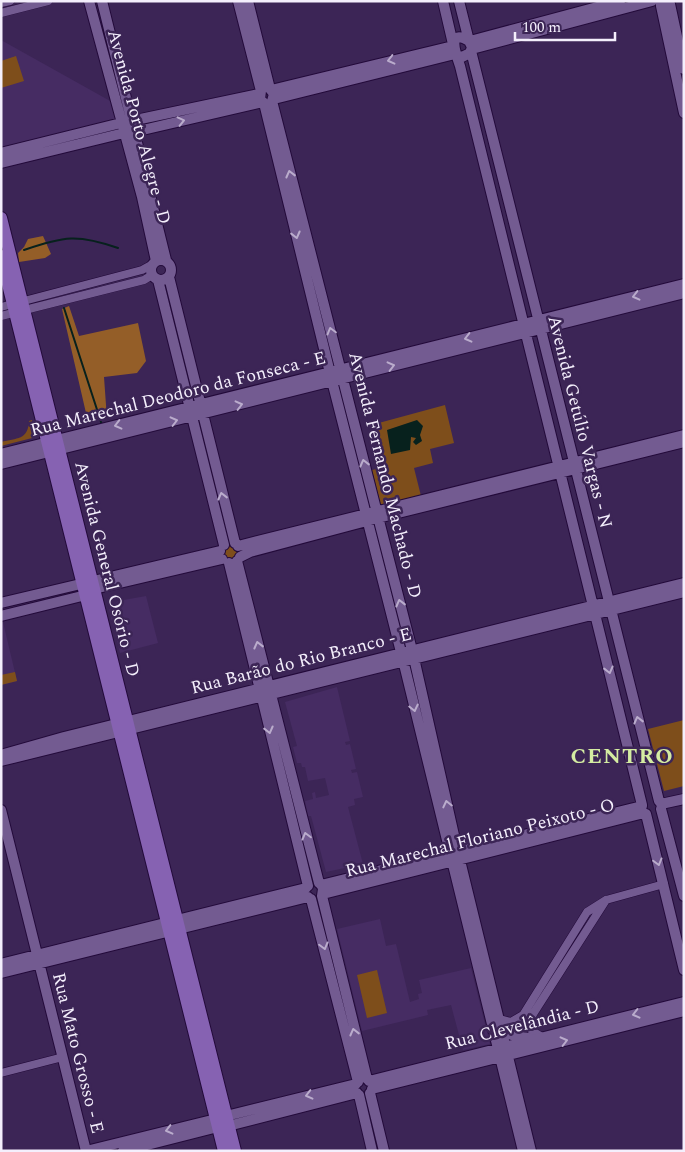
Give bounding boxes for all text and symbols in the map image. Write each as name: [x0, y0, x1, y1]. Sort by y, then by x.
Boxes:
scale bar: [515, 10, 615, 42]
text: 100 m: [522, 16, 561, 39]
street label: Avenida Porto Alegre - D: [100, 27, 178, 227]
one-way arrow: [388, 55, 396, 65]
one-way arrow: [177, 116, 186, 127]
one-way arrow: [286, 170, 296, 178]
one-way arrow: [290, 231, 301, 240]
one-way arrow: [632, 290, 641, 301]
street label: Avenida Getúlio Vargas - N: [540, 313, 620, 531]
one-way arrow: [327, 327, 337, 336]
one-way arrow: [463, 332, 472, 343]
street label: Rua Marechal Deodoro da Fonseca - E: [27, 344, 329, 444]
street label: Avenida Fernando Machado - D: [341, 349, 429, 601]
one-way arrow: [387, 361, 396, 372]
one-way arrow: [234, 400, 243, 411]
one-way arrow: [170, 416, 179, 427]
one-way arrow: [113, 419, 122, 430]
street label: Avenida General Osório - D: [67, 458, 147, 680]
one-way arrow: [359, 458, 370, 467]
one-way arrow: [218, 492, 228, 501]
one-way arrow: [395, 598, 406, 607]
street label: Rua Barão do Rio Branco - E: [188, 620, 414, 702]
one-way arrow: [253, 640, 264, 649]
one-way arrow: [603, 665, 614, 674]
one-way arrow: [408, 703, 419, 712]
one-way arrow: [633, 716, 644, 725]
one-way arrow: [263, 725, 274, 734]
district label: CENTRO: [570, 740, 674, 773]
street label: Rua Marechal Floriano Peixoto - O: [342, 791, 618, 885]
one-way arrow: [442, 799, 453, 808]
one-way arrow: [302, 833, 312, 841]
one-way arrow: [652, 857, 662, 865]
one-way arrow: [318, 941, 328, 950]
street label: Rua Mato Grosso - E: [45, 970, 111, 1136]
street label: Rua Clevelândia - D: [442, 993, 602, 1057]
one-way arrow: [632, 1008, 641, 1019]
one-way arrow: [349, 1028, 360, 1037]
one-way arrow: [559, 1037, 567, 1047]
one-way arrow: [304, 1089, 313, 1100]
one-way arrow: [164, 1124, 173, 1135]

